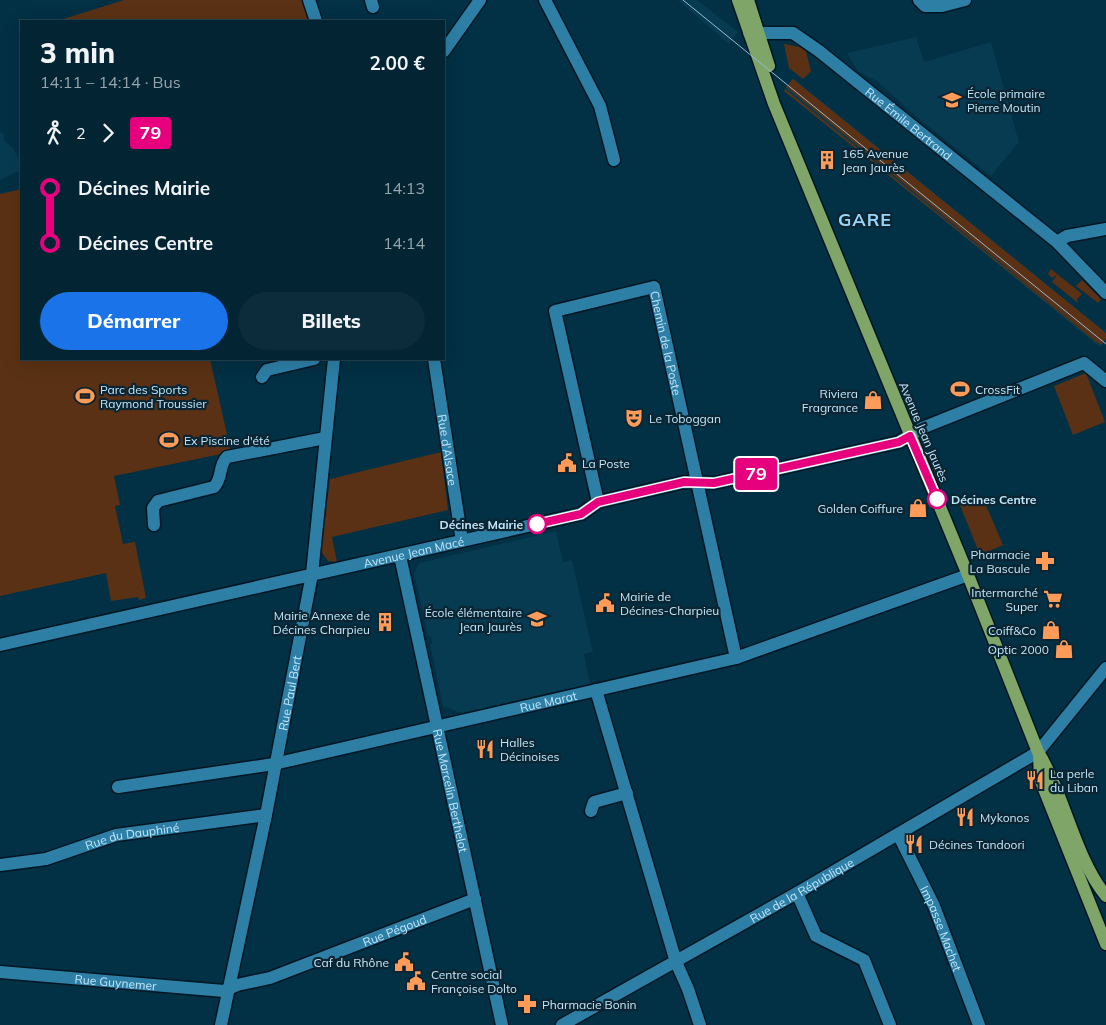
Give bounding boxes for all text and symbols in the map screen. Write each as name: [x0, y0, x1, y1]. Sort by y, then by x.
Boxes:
text: 3 min: [40, 35, 115, 70]
text: 2.00 €: [369, 51, 425, 75]
text: 14:11 – 14:14 · Bus: [40, 72, 181, 92]
street label: Rue Émile Bertrand: [862, 84, 956, 163]
place label: École primaire Pierre Moutin: [967, 86, 1045, 115]
school or university icon: École primaire Pierre Moutin: [941, 89, 963, 111]
icon: walk: [40, 119, 68, 147]
icon: forward: [94, 119, 122, 147]
text: 79: [140, 121, 161, 144]
text: 2: [76, 123, 86, 143]
place label: 165 Avenue Jean Jaurès: [842, 146, 909, 175]
building icon: 165 Avenue Jean Jaurès: [816, 149, 838, 171]
text: Décines Mairie: [78, 176, 210, 200]
text: 14:13: [383, 178, 425, 198]
district label: GARE: [838, 208, 892, 231]
text: Décines Centre: [78, 231, 213, 255]
text: 14:14: [383, 233, 425, 253]
street label: Chemin de la Poste: [648, 289, 685, 397]
button: Démarrer: [40, 292, 228, 350]
button: Billets: [238, 292, 425, 350]
sports icon: CrossFit: [949, 378, 971, 400]
street label: Avenue Jean Jaurès: [896, 380, 952, 484]
place label: Parc des Sports Raymond Troussier: [100, 382, 207, 411]
place label: CrossFit: [975, 382, 1020, 397]
sports icon: Parc des Sports Raymond Troussier: [74, 385, 96, 407]
place label: Riviera Fragrance: [802, 386, 858, 415]
shop icon: Riviera Fragrance: [862, 389, 884, 411]
theatre icon: Le Toboggan: [623, 407, 645, 429]
place label: Le Toboggan: [649, 411, 721, 426]
street label: Rue d'Alsace: [435, 413, 461, 487]
sports icon: Ex Piscine d'été: [158, 429, 180, 451]
place label: Ex Piscine d'été: [184, 433, 270, 448]
public building icon: La Poste: [556, 452, 578, 474]
place label: La Poste: [582, 456, 630, 471]
line badge: 79: [734, 458, 778, 490]
text: 79: [745, 462, 767, 485]
marker: Décines Centre: [927, 489, 947, 509]
place label: Décines Centre: [951, 492, 1037, 507]
shop icon: Golden Coiffure: [907, 497, 929, 519]
place label: Golden Coiffure: [817, 501, 903, 516]
marker: Décines Mairie: [527, 514, 547, 534]
place label: Décines Mairie: [440, 517, 523, 532]
street label: Avenue Jean Macé: [362, 533, 465, 570]
place label: Pharmacie La Bascule: [970, 547, 1030, 576]
pharmacy icon: Pharmacie La Bascule: [1034, 550, 1056, 572]
place label: Intermarché Super: [971, 585, 1039, 614]
supermarket icon: Intermarché Super: [1042, 588, 1064, 610]
place label: Mairie de Décines-Charpieu: [620, 589, 719, 618]
public building icon: Mairie de Décines-Charpieu: [594, 592, 616, 614]
place label: École élémentaire Jean Jaurès: [425, 605, 522, 634]
place label: Mairie Annexe de Décines Charpieu: [273, 608, 370, 637]
school or university icon: École élémentaire Jean Jaurès: [526, 608, 548, 630]
building icon: Mairie Annexe de Décines Charpieu: [374, 611, 396, 633]
shop icon: Coiff&Co: [1040, 619, 1062, 641]
place label: Coiff&Co: [988, 623, 1036, 638]
shop icon: Optic 2000: [1053, 638, 1075, 660]
place label: Optic 2000: [988, 642, 1049, 657]
street label: Rue Paul Bert: [275, 654, 304, 732]
street label: Rue Marat: [518, 687, 578, 715]
street label: Rue Marcelin Berthelot: [430, 727, 472, 854]
place label: Halles Décinoises: [500, 735, 560, 764]
restaurant icon: Halles Décinoises: [474, 738, 496, 760]
place label: La perle du Liban: [1050, 766, 1098, 795]
restaurant icon: La perle du Liban: [1024, 769, 1046, 791]
restaurant icon: Mykonos: [954, 806, 976, 828]
place label: Mykonos: [980, 810, 1029, 825]
street label: Rue du Dauphiné: [83, 819, 180, 853]
restaurant icon: Décines Tandoori: [903, 833, 925, 855]
place label: Décines Tandoori: [929, 837, 1025, 852]
street label: Rue de la République: [747, 854, 856, 926]
street label: Impasse Machet: [917, 883, 965, 973]
street label: Rue Pégoud: [360, 911, 428, 949]
public building icon: Caf du Rhône: [393, 951, 415, 973]
place label: Caf du Rhône: [314, 955, 389, 970]
place label: Centre social Françoise Dolto: [431, 967, 517, 996]
public building icon: Centre social Françoise Dolto: [405, 970, 427, 992]
street label: Rue Guynemer: [74, 971, 158, 993]
pharmacy icon: Pharmacie Bonin: [516, 993, 538, 1015]
place label: Pharmacie Bonin: [542, 997, 637, 1012]

